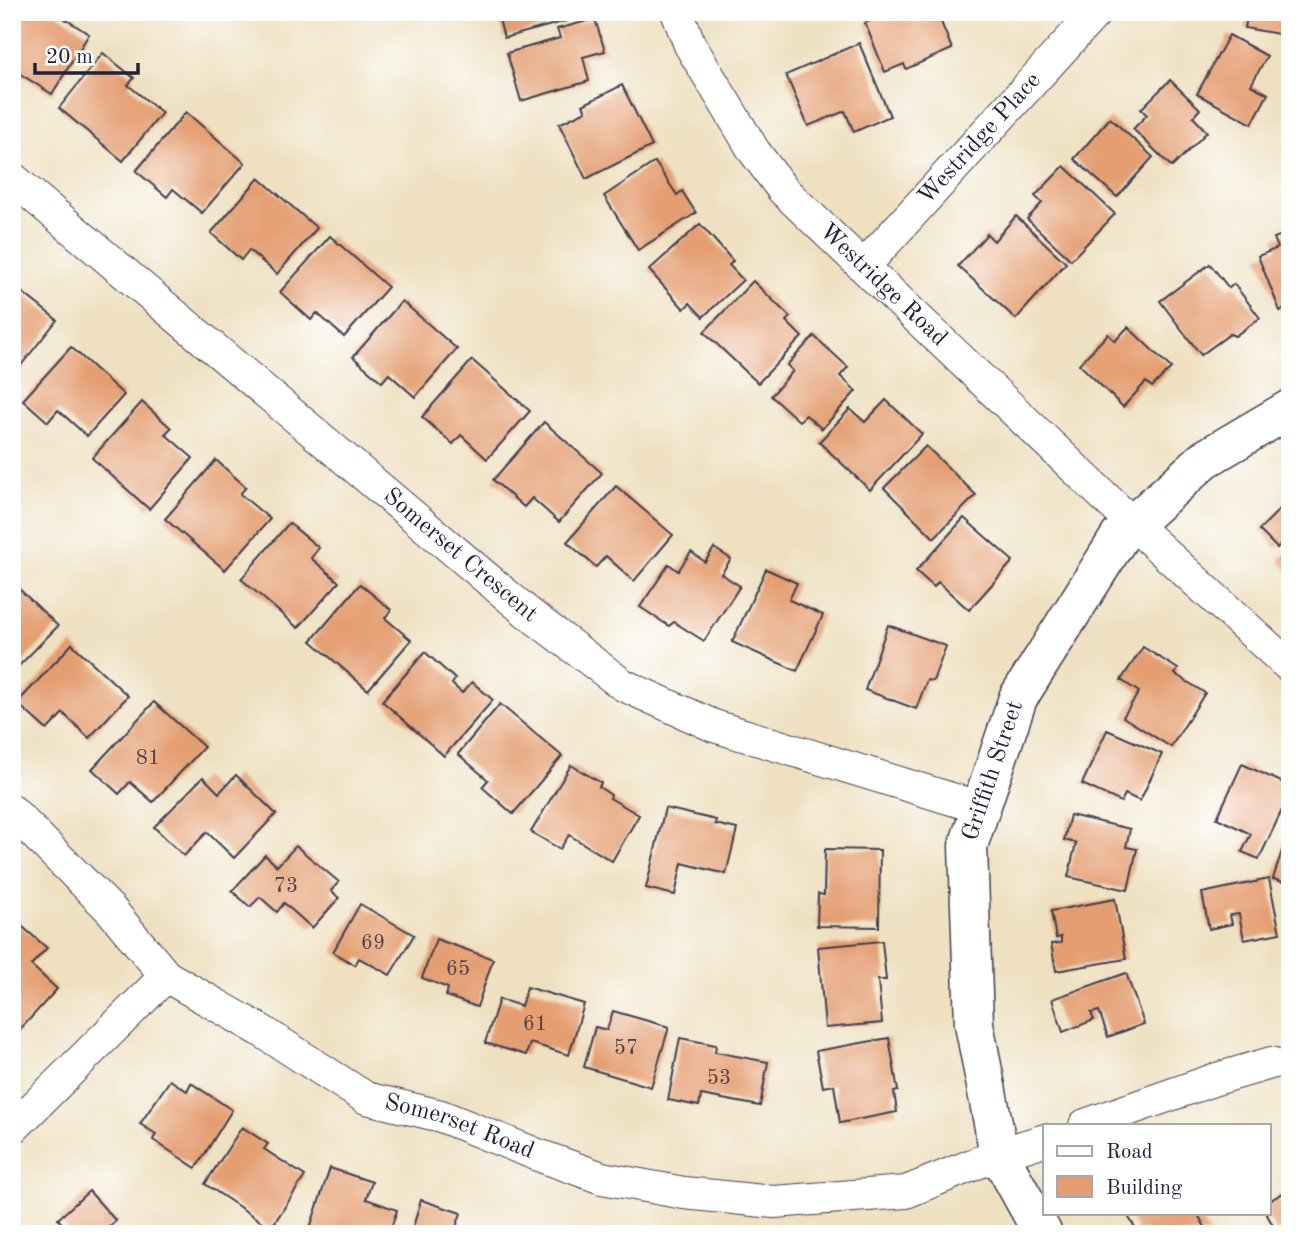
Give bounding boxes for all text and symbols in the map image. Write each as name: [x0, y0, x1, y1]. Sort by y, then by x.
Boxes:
scale bar: [35, 32, 138, 76]
text: 20 m: [46, 47, 93, 68]
street label: Westridge Place: [914, 69, 1046, 209]
street label: Westridge Road: [814, 219, 951, 351]
street label: Somerset Crescent: [378, 484, 542, 627]
street label: Griffith Street: [959, 698, 1028, 844]
house number: 81: [136, 748, 160, 769]
house number: 73: [274, 876, 298, 897]
house number: 69: [361, 933, 385, 954]
house number: 65: [446, 959, 470, 980]
house number: 61: [523, 1014, 547, 1035]
house number: 57: [614, 1038, 638, 1059]
house number: 53: [707, 1068, 731, 1089]
street label: Somerset Road: [382, 1091, 537, 1164]
legend: [1043, 1124, 1270, 1214]
text: Road: [1106, 1142, 1153, 1163]
text: Building: [1106, 1178, 1183, 1199]

